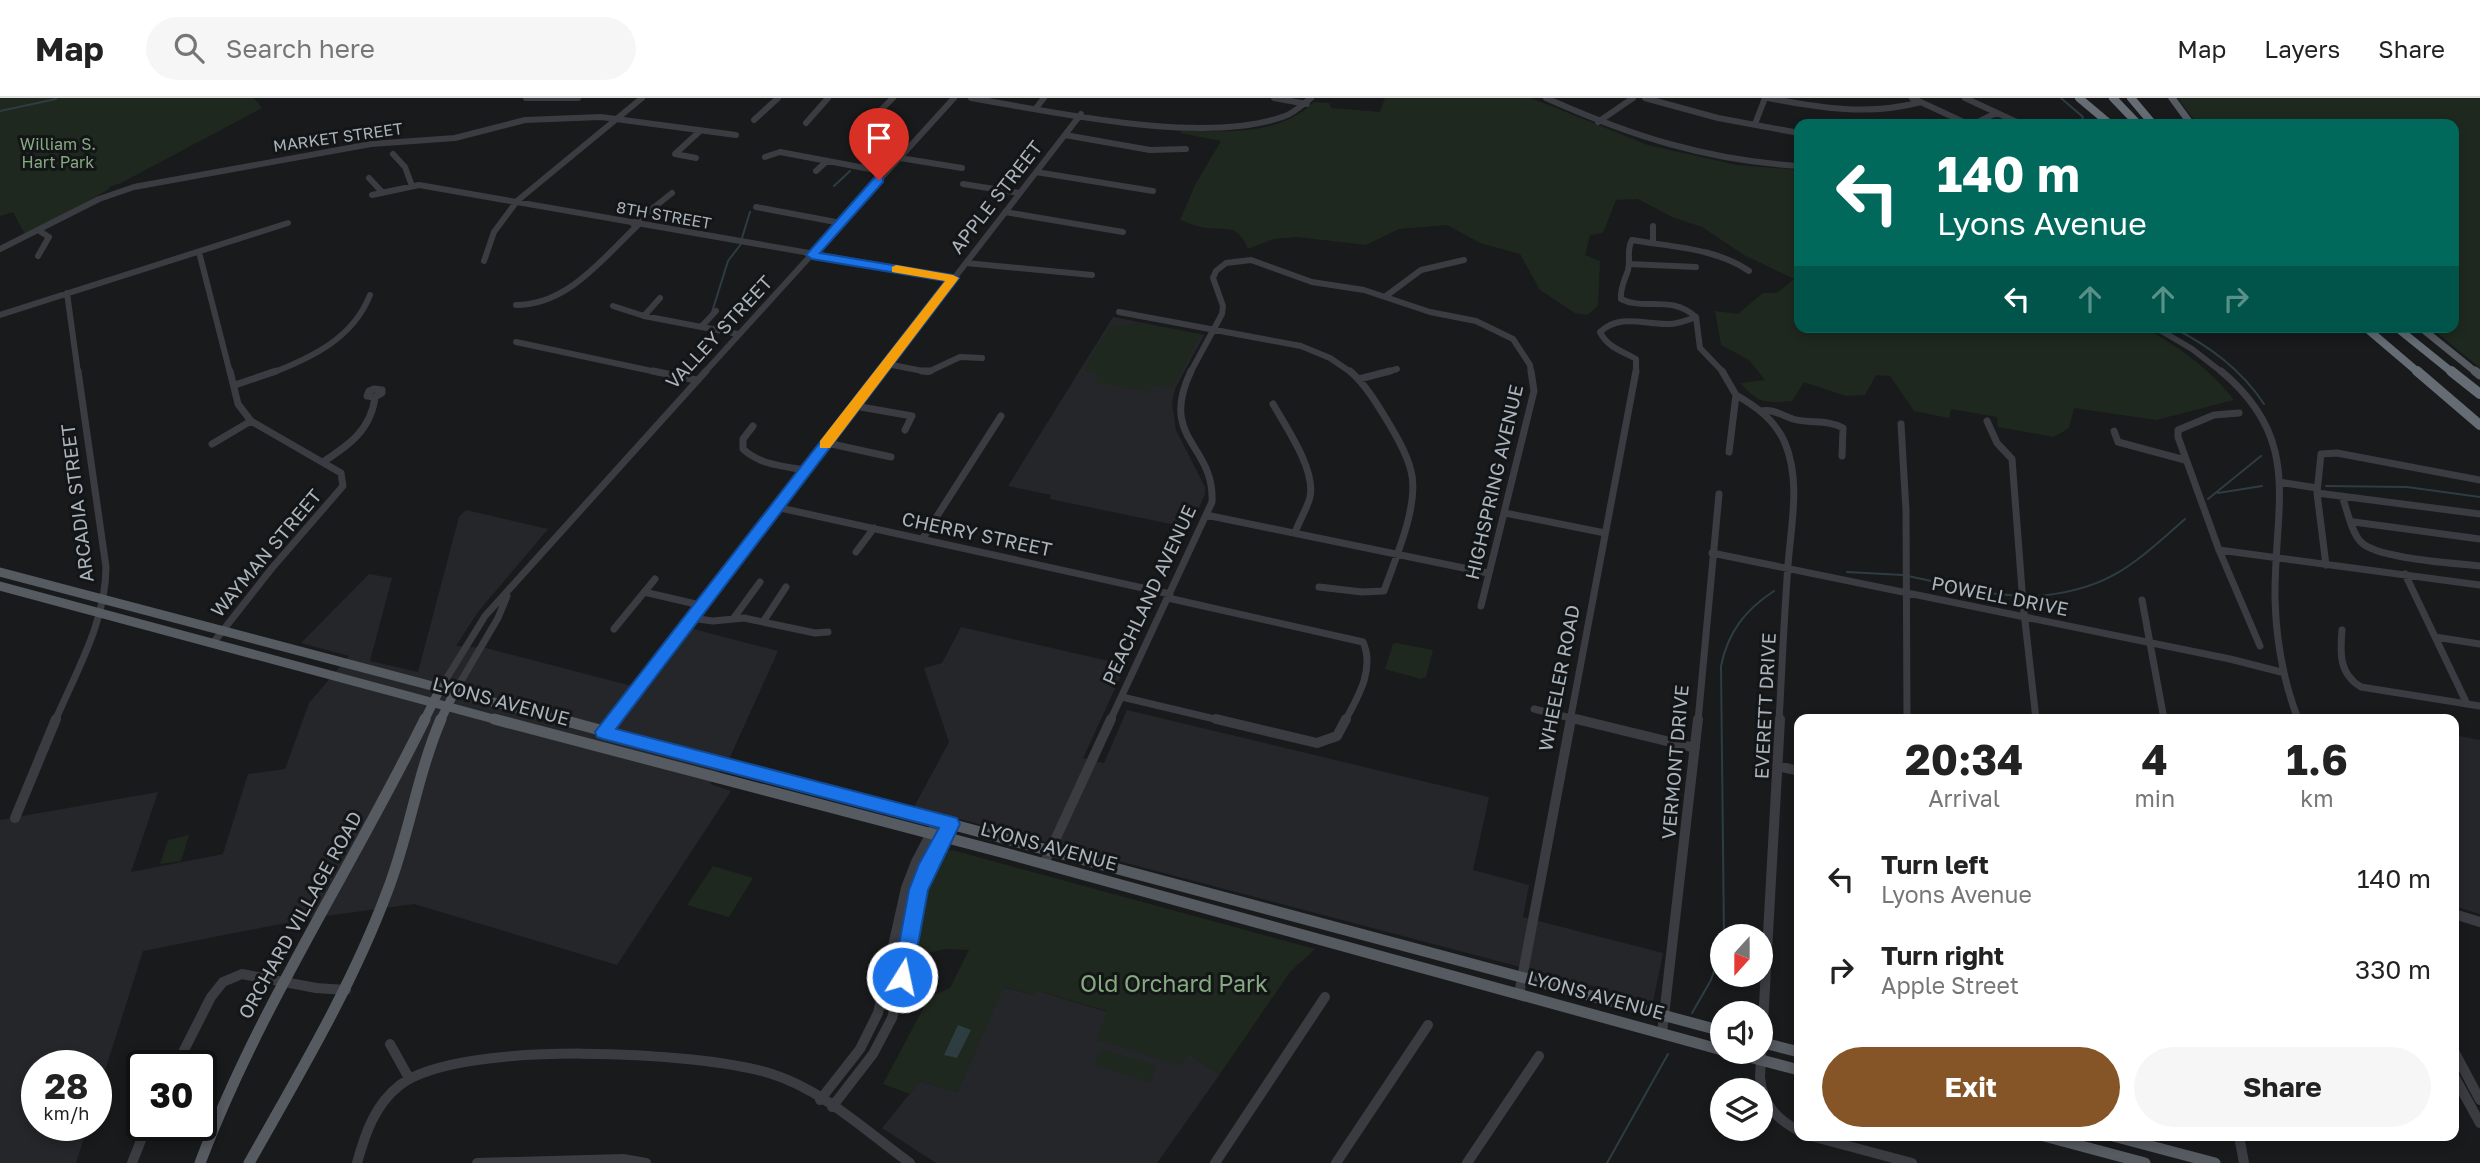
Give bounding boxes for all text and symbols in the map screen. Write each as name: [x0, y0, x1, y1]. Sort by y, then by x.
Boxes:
search box: [146, 17, 636, 80]
text: Map: [35, 29, 104, 68]
icon: search: [170, 29, 208, 67]
text: Search here: [226, 33, 375, 64]
text: Map: [2177, 34, 2226, 63]
text: Layers: [2264, 34, 2340, 63]
text: Share: [2378, 34, 2445, 63]
pin: [849, 108, 909, 180]
street label: MARKET STREET: [272, 118, 404, 156]
icon: arrive: [860, 119, 898, 157]
park label: William S. Hart Park: [20, 134, 96, 172]
street label: APPLE STREET: [944, 136, 1047, 258]
text: 140 m: [1937, 144, 2080, 203]
icon: left: [1822, 147, 1913, 238]
street label: 8TH STREET: [615, 197, 713, 233]
text: Lyons Avenue: [1937, 204, 2147, 242]
street label: VALLEY STREET: [660, 270, 777, 393]
icon: left: [1998, 280, 2036, 318]
icon: ahead: [2071, 280, 2109, 318]
icon: ahead: [2144, 280, 2182, 318]
icon: right: [2217, 280, 2255, 318]
street label: HIGHSPRING AVENUE: [1460, 382, 1527, 582]
street label: ARCADIA STREET: [55, 422, 98, 584]
street label: WAYMAN STREET: [205, 484, 326, 621]
street label: PEACHLAND AVENUE: [1097, 501, 1200, 688]
street label: CHERRY STREET: [900, 506, 1055, 561]
street label: POWELL DRIVE: [1930, 571, 2071, 620]
street label: WHEELER ROAD: [1533, 603, 1584, 753]
street label: EVERETT DRIVE: [1749, 632, 1780, 780]
street label: LYONS AVENUE: [430, 671, 572, 730]
street label: VERMONT DRIVE: [1656, 684, 1693, 840]
text: 20:34: [1905, 734, 2023, 784]
text: 4: [2142, 734, 2168, 784]
text: 1.6: [2286, 734, 2348, 784]
text: Arrival: [1928, 784, 2000, 812]
text: min: [2134, 784, 2175, 812]
text: km: [2300, 784, 2334, 812]
street label: ORCHARD VILLAGE ROAD: [233, 807, 366, 1023]
street label: LYONS AVENUE: [978, 816, 1120, 875]
text: Turn left: [1881, 849, 1989, 880]
icon: left: [1822, 860, 1860, 898]
text: 140 m: [2357, 863, 2431, 894]
text: Lyons Avenue: [1881, 880, 2032, 908]
north arrow: [1710, 924, 1773, 987]
map controls: [1710, 924, 1773, 1141]
position arrow: [865, 940, 939, 1014]
text: Turn right: [1881, 940, 2004, 971]
icon: right: [1822, 951, 1860, 989]
text: 330 m: [2355, 954, 2431, 985]
street label: LYONS AVENUE: [1525, 965, 1667, 1024]
park label: Old Orchard Park: [1080, 969, 1268, 997]
text: Apple Street: [1881, 971, 2019, 999]
button: sound: [1710, 1001, 1773, 1064]
button: Exit: [1822, 1047, 2120, 1127]
button: Share: [2134, 1047, 2431, 1127]
speed limit sign: 30: [126, 1050, 217, 1141]
text: 28: [45, 1065, 88, 1107]
button: layers: [1710, 1078, 1773, 1141]
text: km/h: [44, 1102, 89, 1124]

